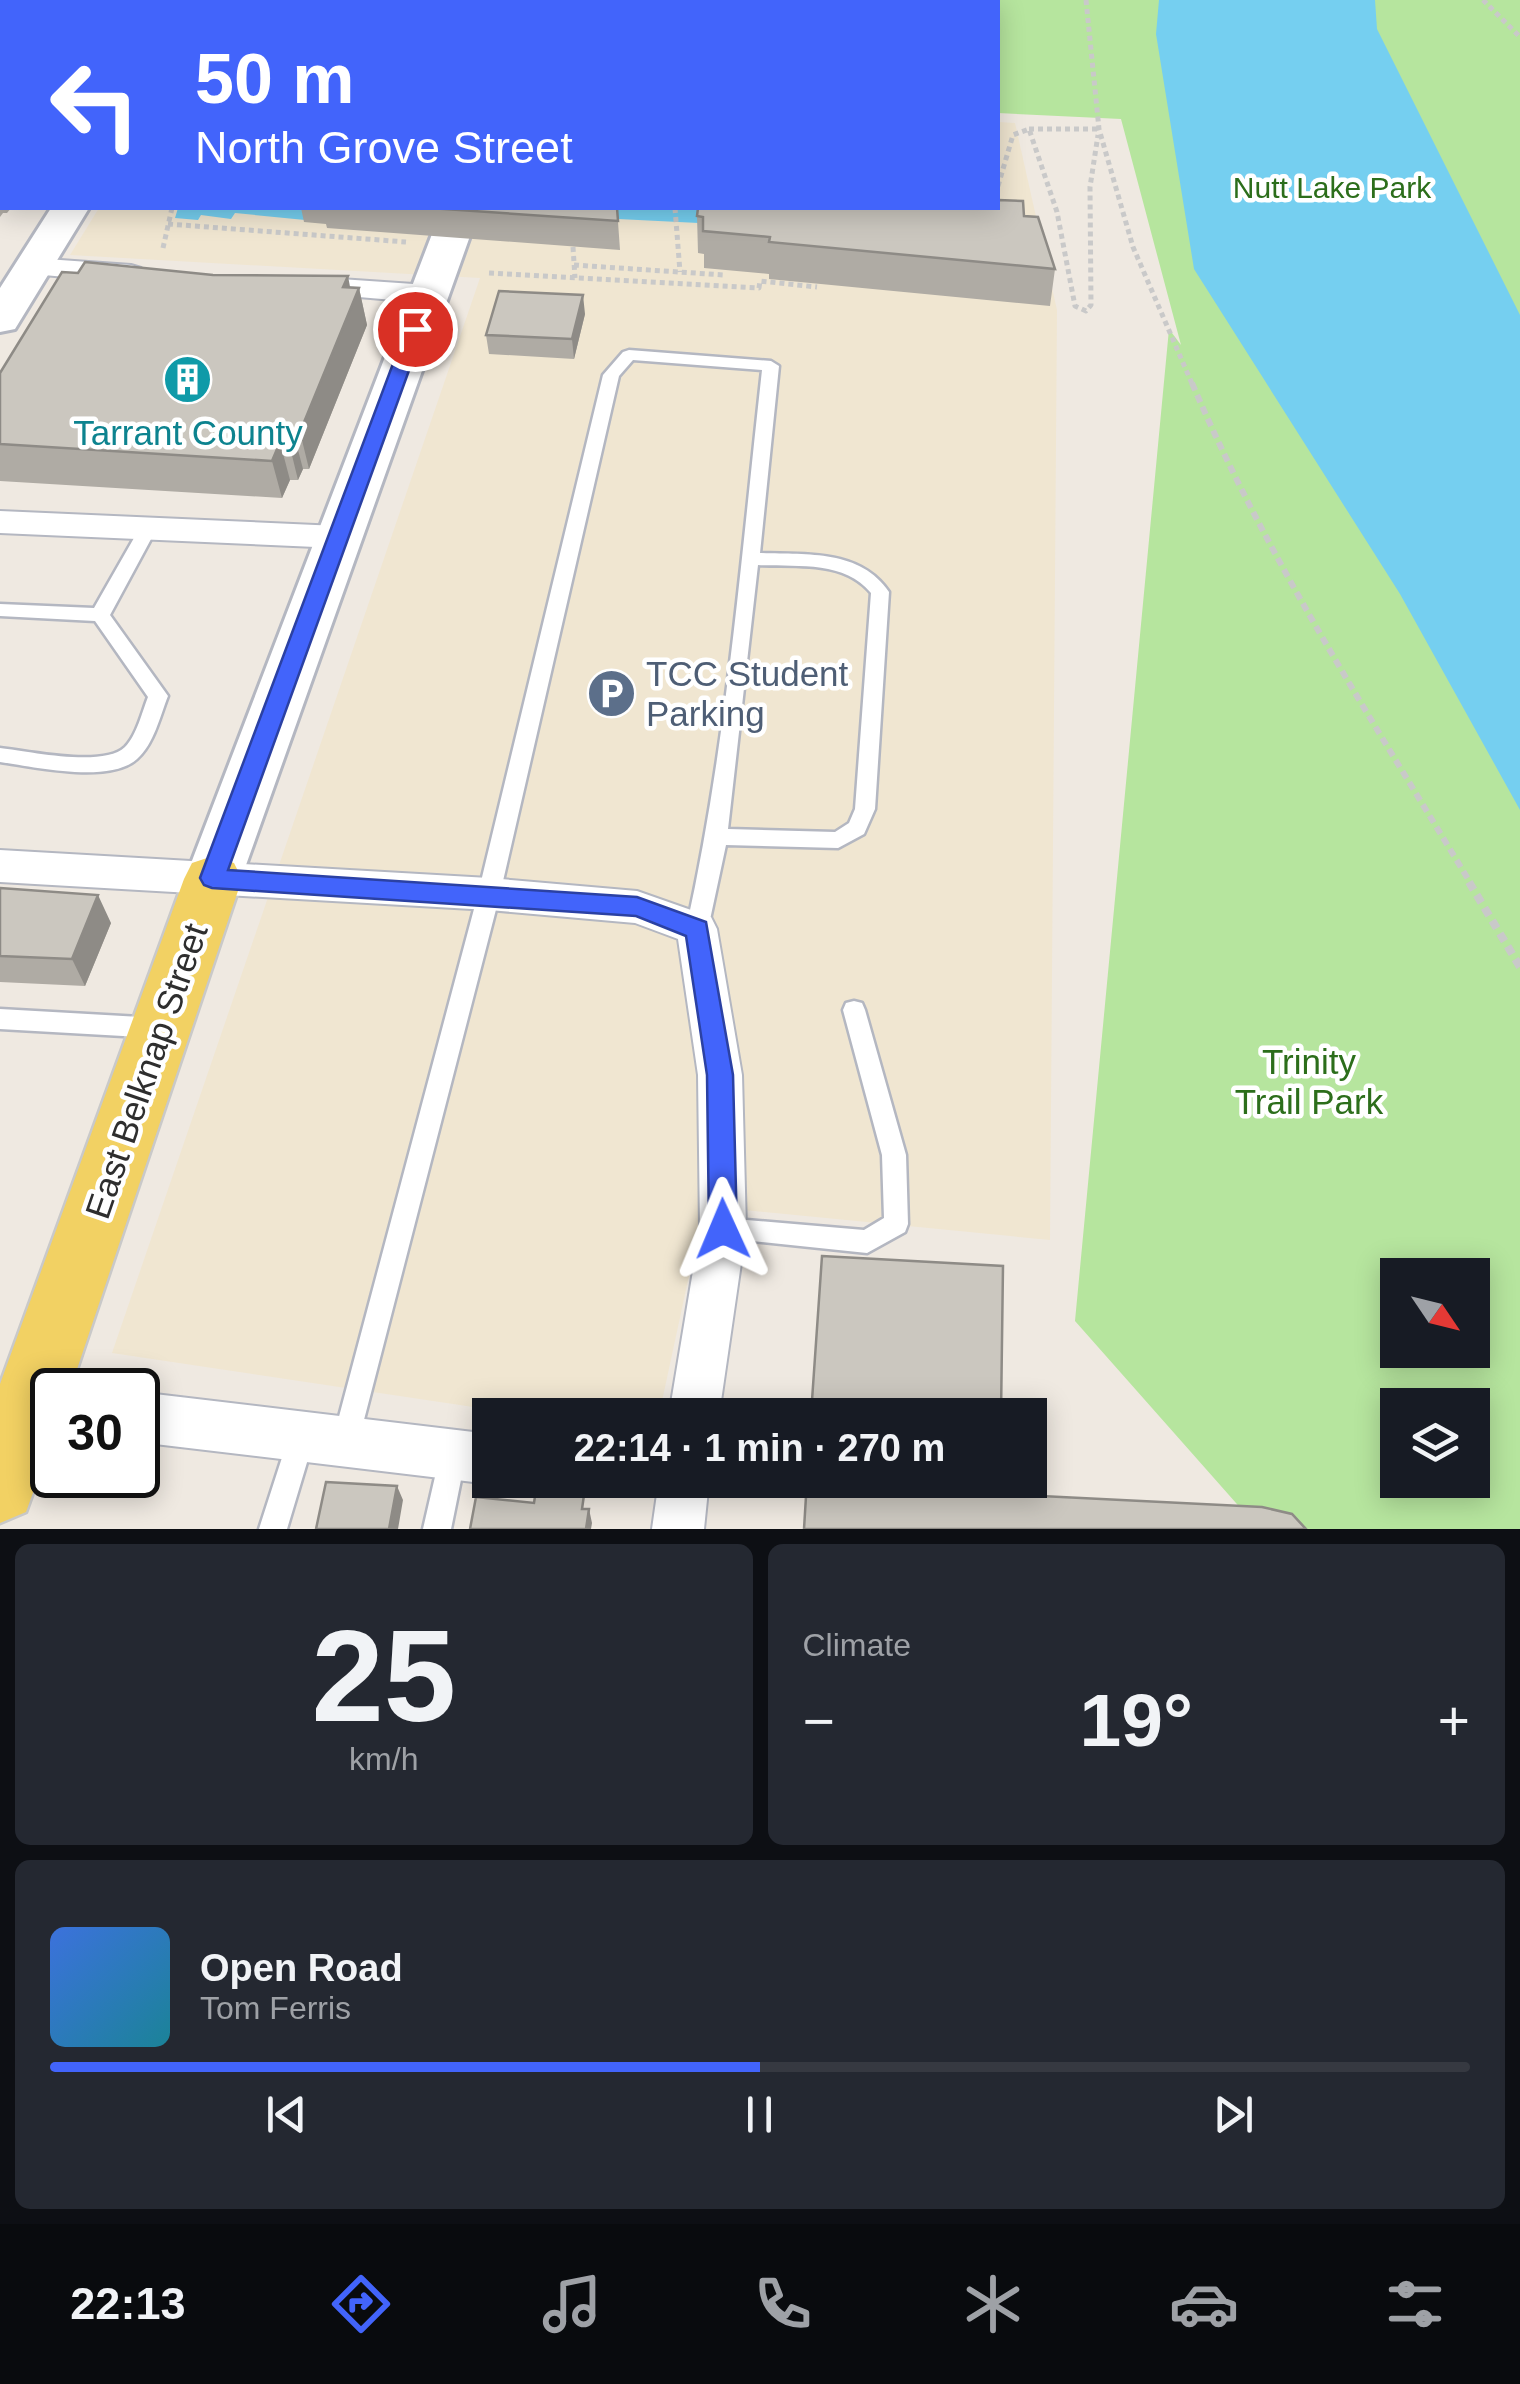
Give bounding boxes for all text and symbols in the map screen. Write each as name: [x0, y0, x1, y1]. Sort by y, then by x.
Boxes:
icon: left: [30, 40, 160, 170]
text: 50 m: [195, 40, 355, 118]
text: North Grove Street: [195, 122, 573, 173]
park label: Nutt Lake Park: [1233, 171, 1432, 204]
pin: [373, 287, 458, 372]
icon: arrive: [388, 302, 443, 357]
building icon: Tarrant County: [162, 354, 214, 406]
place label: Tarrant County: [73, 413, 303, 452]
place label: TCC Student Parking: [646, 654, 849, 733]
parking icon: TCC Student Parking: [585, 667, 637, 719]
street label: East Belknap Street: [77, 918, 215, 1224]
park label: Trinity Trail Park: [1235, 1042, 1384, 1121]
position arrow: [671, 1177, 775, 1281]
north arrow: [1380, 1258, 1490, 1368]
map controls: [1380, 1258, 1490, 1498]
speed limit sign: 30: [30, 1368, 160, 1498]
button: layers: [1380, 1388, 1490, 1498]
text: 22:14 · 1 min · 270 m: [574, 1427, 945, 1469]
text: 25: [311, 1603, 456, 1749]
text: Climate: [803, 1627, 911, 1663]
text: 19°: [1080, 1678, 1193, 1762]
text: −: [803, 1690, 835, 1752]
text: +: [1438, 1690, 1470, 1752]
text: km/h: [349, 1741, 418, 1777]
text: Open Road: [200, 1947, 403, 1989]
text: Tom Ferris: [200, 1990, 351, 2026]
icon: previous: [259, 2087, 314, 2142]
icon: pause: [732, 2087, 787, 2142]
icon: next: [1206, 2087, 1261, 2142]
icon: directions: [326, 2269, 396, 2339]
icon: music: [537, 2269, 607, 2339]
icon: phone: [748, 2269, 818, 2339]
icon: climate: [958, 2269, 1028, 2339]
icon: car: [1169, 2269, 1239, 2339]
icon: filters: [1380, 2269, 1450, 2339]
text: 22:13: [70, 2278, 185, 2329]

